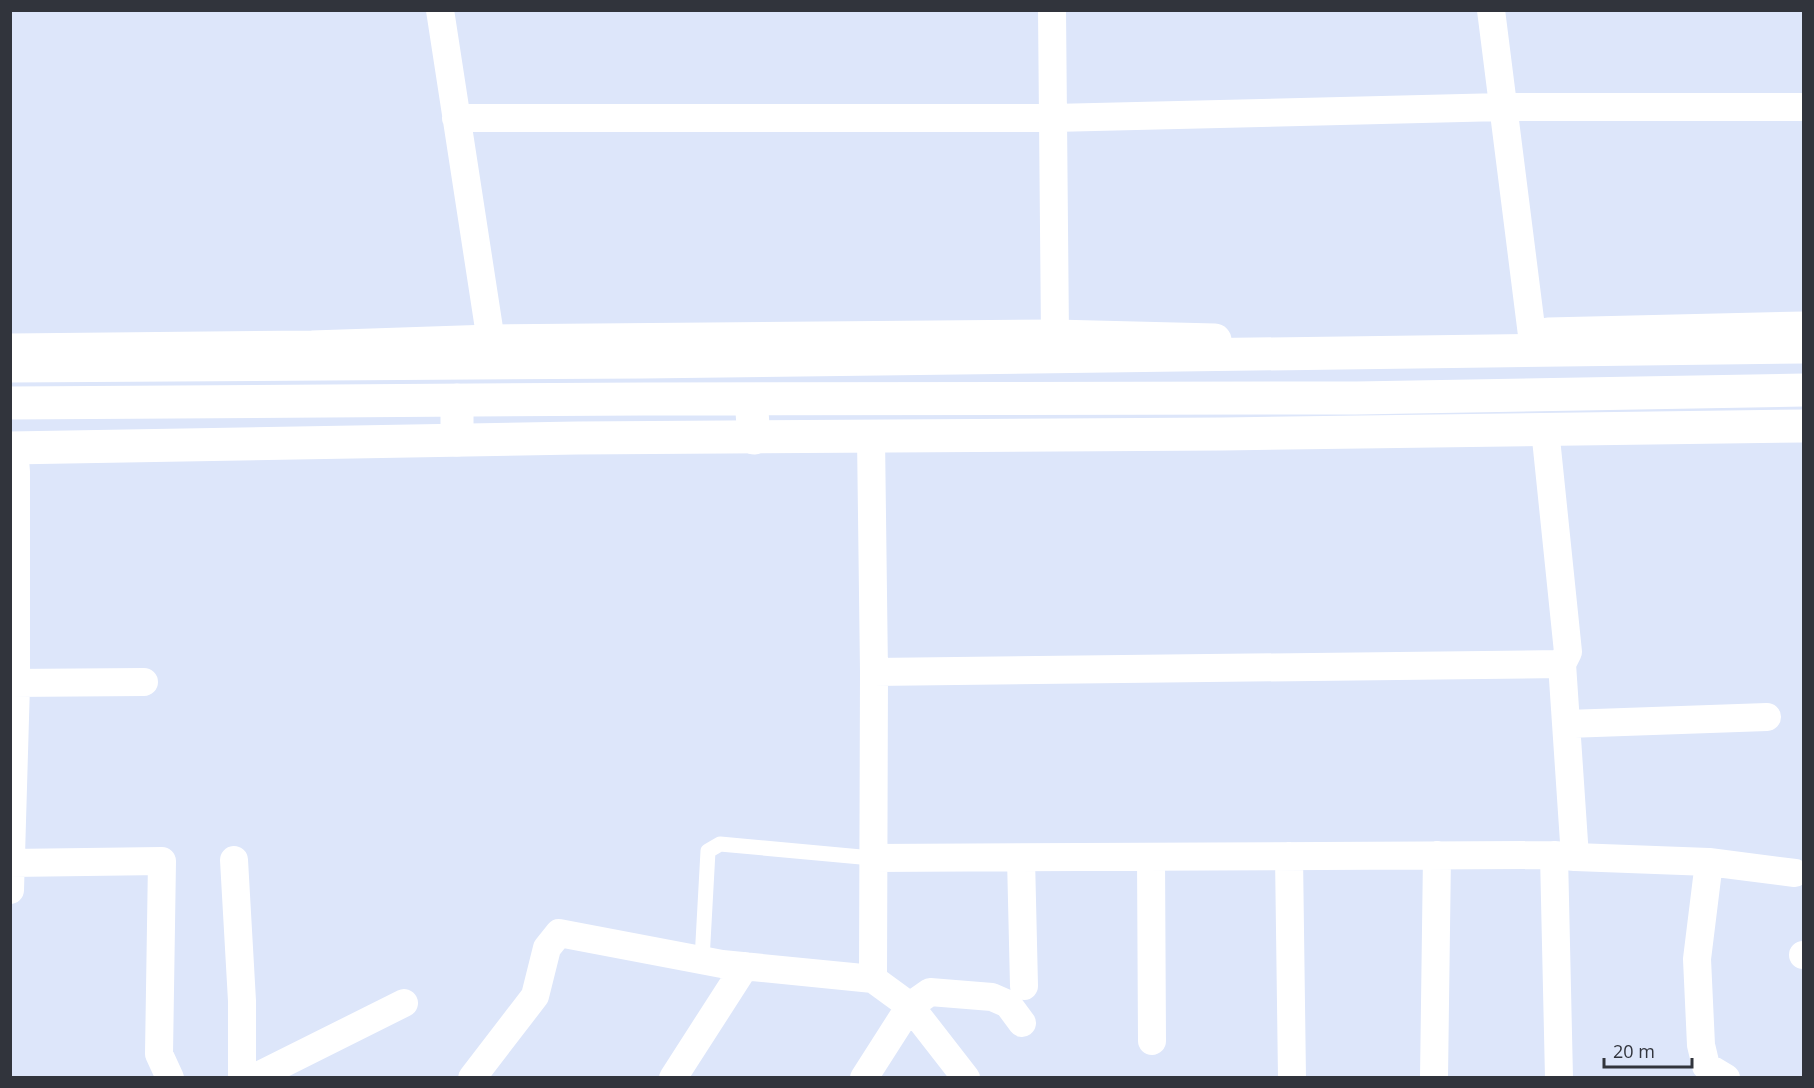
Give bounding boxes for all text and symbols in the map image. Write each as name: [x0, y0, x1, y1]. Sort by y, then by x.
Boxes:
scale bar: [1604, 1031, 1692, 1069]
text: 20 m: [1613, 1039, 1655, 1063]

